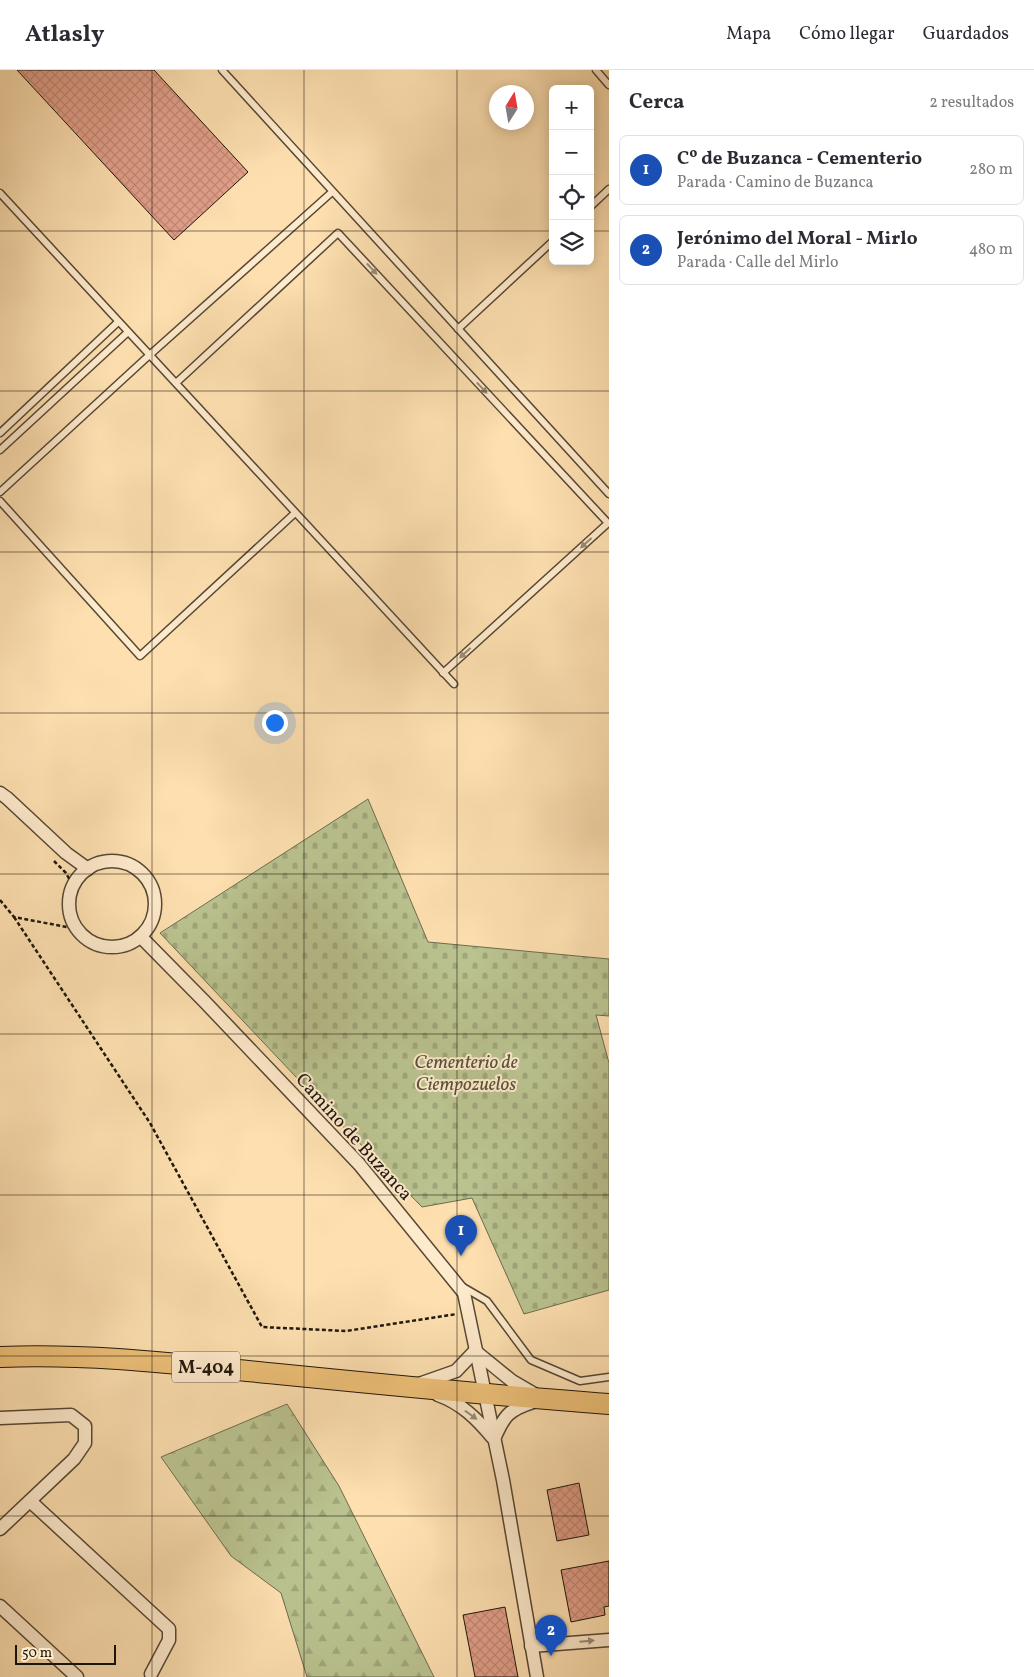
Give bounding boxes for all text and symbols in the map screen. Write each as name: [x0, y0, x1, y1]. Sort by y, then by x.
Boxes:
text: Atlasly: [25, 18, 104, 52]
text: Mapa: [726, 22, 771, 47]
text: Cómo llegar: [799, 22, 895, 47]
text: Guardados: [923, 22, 1009, 47]
north arrow: [489, 85, 534, 130]
map controls: [549, 85, 594, 265]
button: +: [549, 85, 594, 130]
text: Cerca: [629, 88, 684, 117]
text: 2 resultados: [929, 92, 1014, 114]
button: −: [549, 130, 594, 175]
text: Cº de Buzanca - Cementerio: [677, 146, 922, 172]
text: 1: [643, 159, 649, 181]
text: 280 m: [969, 159, 1013, 181]
text: Parada · Camino de Buzanca: [677, 172, 874, 194]
button: locate: [549, 175, 594, 220]
button: layers: [549, 220, 594, 265]
text: Jerónimo del Moral - Mirlo: [677, 226, 918, 252]
text: 2: [642, 239, 650, 261]
text: 480 m: [969, 239, 1013, 261]
text: Parada · Calle del Mirlo: [677, 252, 839, 274]
one-way arrow: [366, 262, 378, 274]
one-way arrow: [477, 381, 488, 394]
one-way arrow: [580, 537, 592, 549]
one-way arrow: [459, 647, 472, 658]
your location: [262, 710, 288, 736]
park label: Cementerio de Ciempozuelos: [414, 1050, 518, 1098]
street label: Camino de Buzanca: [289, 1068, 418, 1207]
pin: 1: [445, 1215, 477, 1256]
road number: M-404: [172, 1351, 240, 1382]
one-way arrow: [465, 1410, 478, 1420]
pin: 2: [535, 1615, 567, 1656]
one-way arrow: [580, 1637, 596, 1645]
scale bar: [15, 1642, 116, 1665]
text: 50 m: [22, 1644, 52, 1663]

